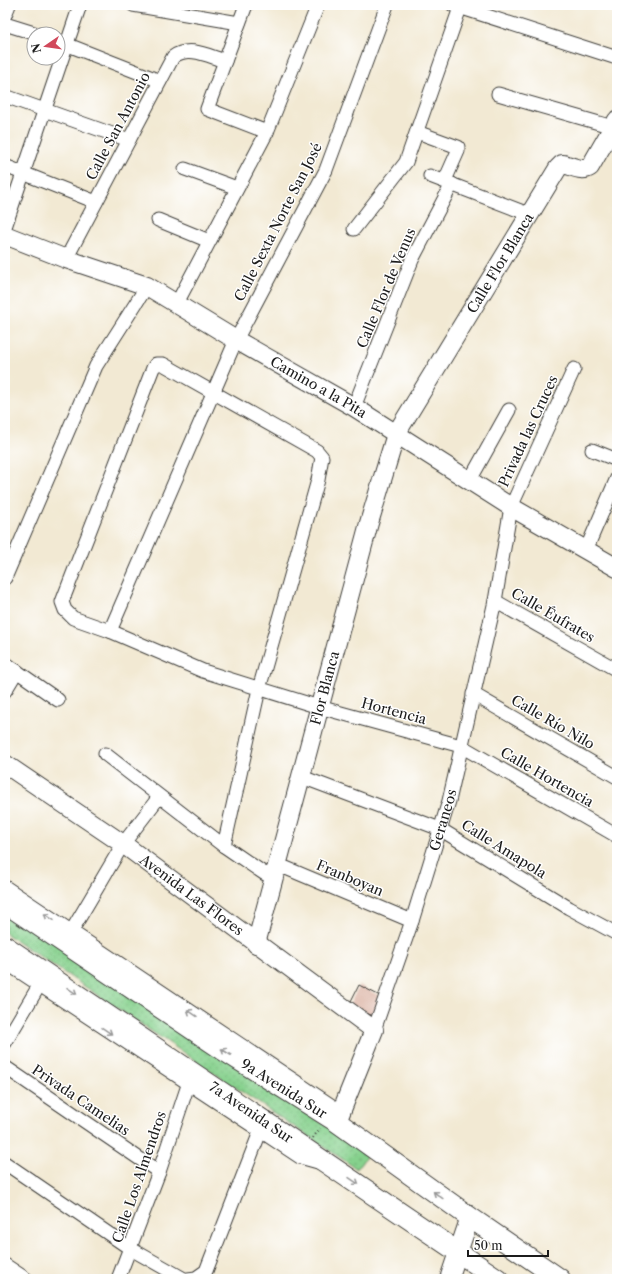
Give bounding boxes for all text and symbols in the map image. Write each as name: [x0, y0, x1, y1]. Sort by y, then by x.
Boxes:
north arrow: [26, 26, 66, 66]
text: N: [28, 42, 44, 54]
street label: Calle San Antonio: [82, 69, 154, 183]
street label: Calle Sexta Norte San José: [230, 140, 326, 304]
street label: Calle Flor Blanca: [463, 209, 538, 317]
street label: Calle Flor de Venus: [353, 225, 419, 351]
street label: Camino a la Pita: [267, 352, 371, 422]
street label: Privada las Cruces: [494, 372, 562, 490]
street label: Calle Éufrates: [508, 584, 598, 646]
street label: Flor Blanca: [306, 648, 343, 727]
street label: Calle Río Nilo: [508, 691, 598, 753]
street label: Hortencia: [359, 694, 429, 728]
street label: Calle Hortencia: [497, 743, 597, 811]
street label: Geraneos: [425, 787, 460, 853]
street label: Calle Amapola: [458, 816, 550, 883]
street label: Avenida Las Flores: [135, 850, 247, 939]
street label: Franboyan: [314, 856, 387, 900]
one-way arrow: [44, 913, 55, 921]
one-way arrow: [66, 987, 77, 995]
one-way arrow: [186, 1008, 198, 1016]
one-way arrow: [101, 1027, 112, 1035]
one-way arrow: [221, 1048, 232, 1056]
street label: 9a Avenida Sur: [237, 1055, 331, 1122]
street label: Privada Camelias: [29, 1061, 133, 1139]
street label: 7a Avenida Sur: [206, 1078, 297, 1147]
street label: Calle Los Almendros: [108, 1109, 170, 1245]
one-way arrow: [348, 1177, 359, 1185]
one-way arrow: [433, 1191, 444, 1199]
scale bar: [468, 1232, 548, 1258]
text: 50 m: [474, 1238, 503, 1253]

